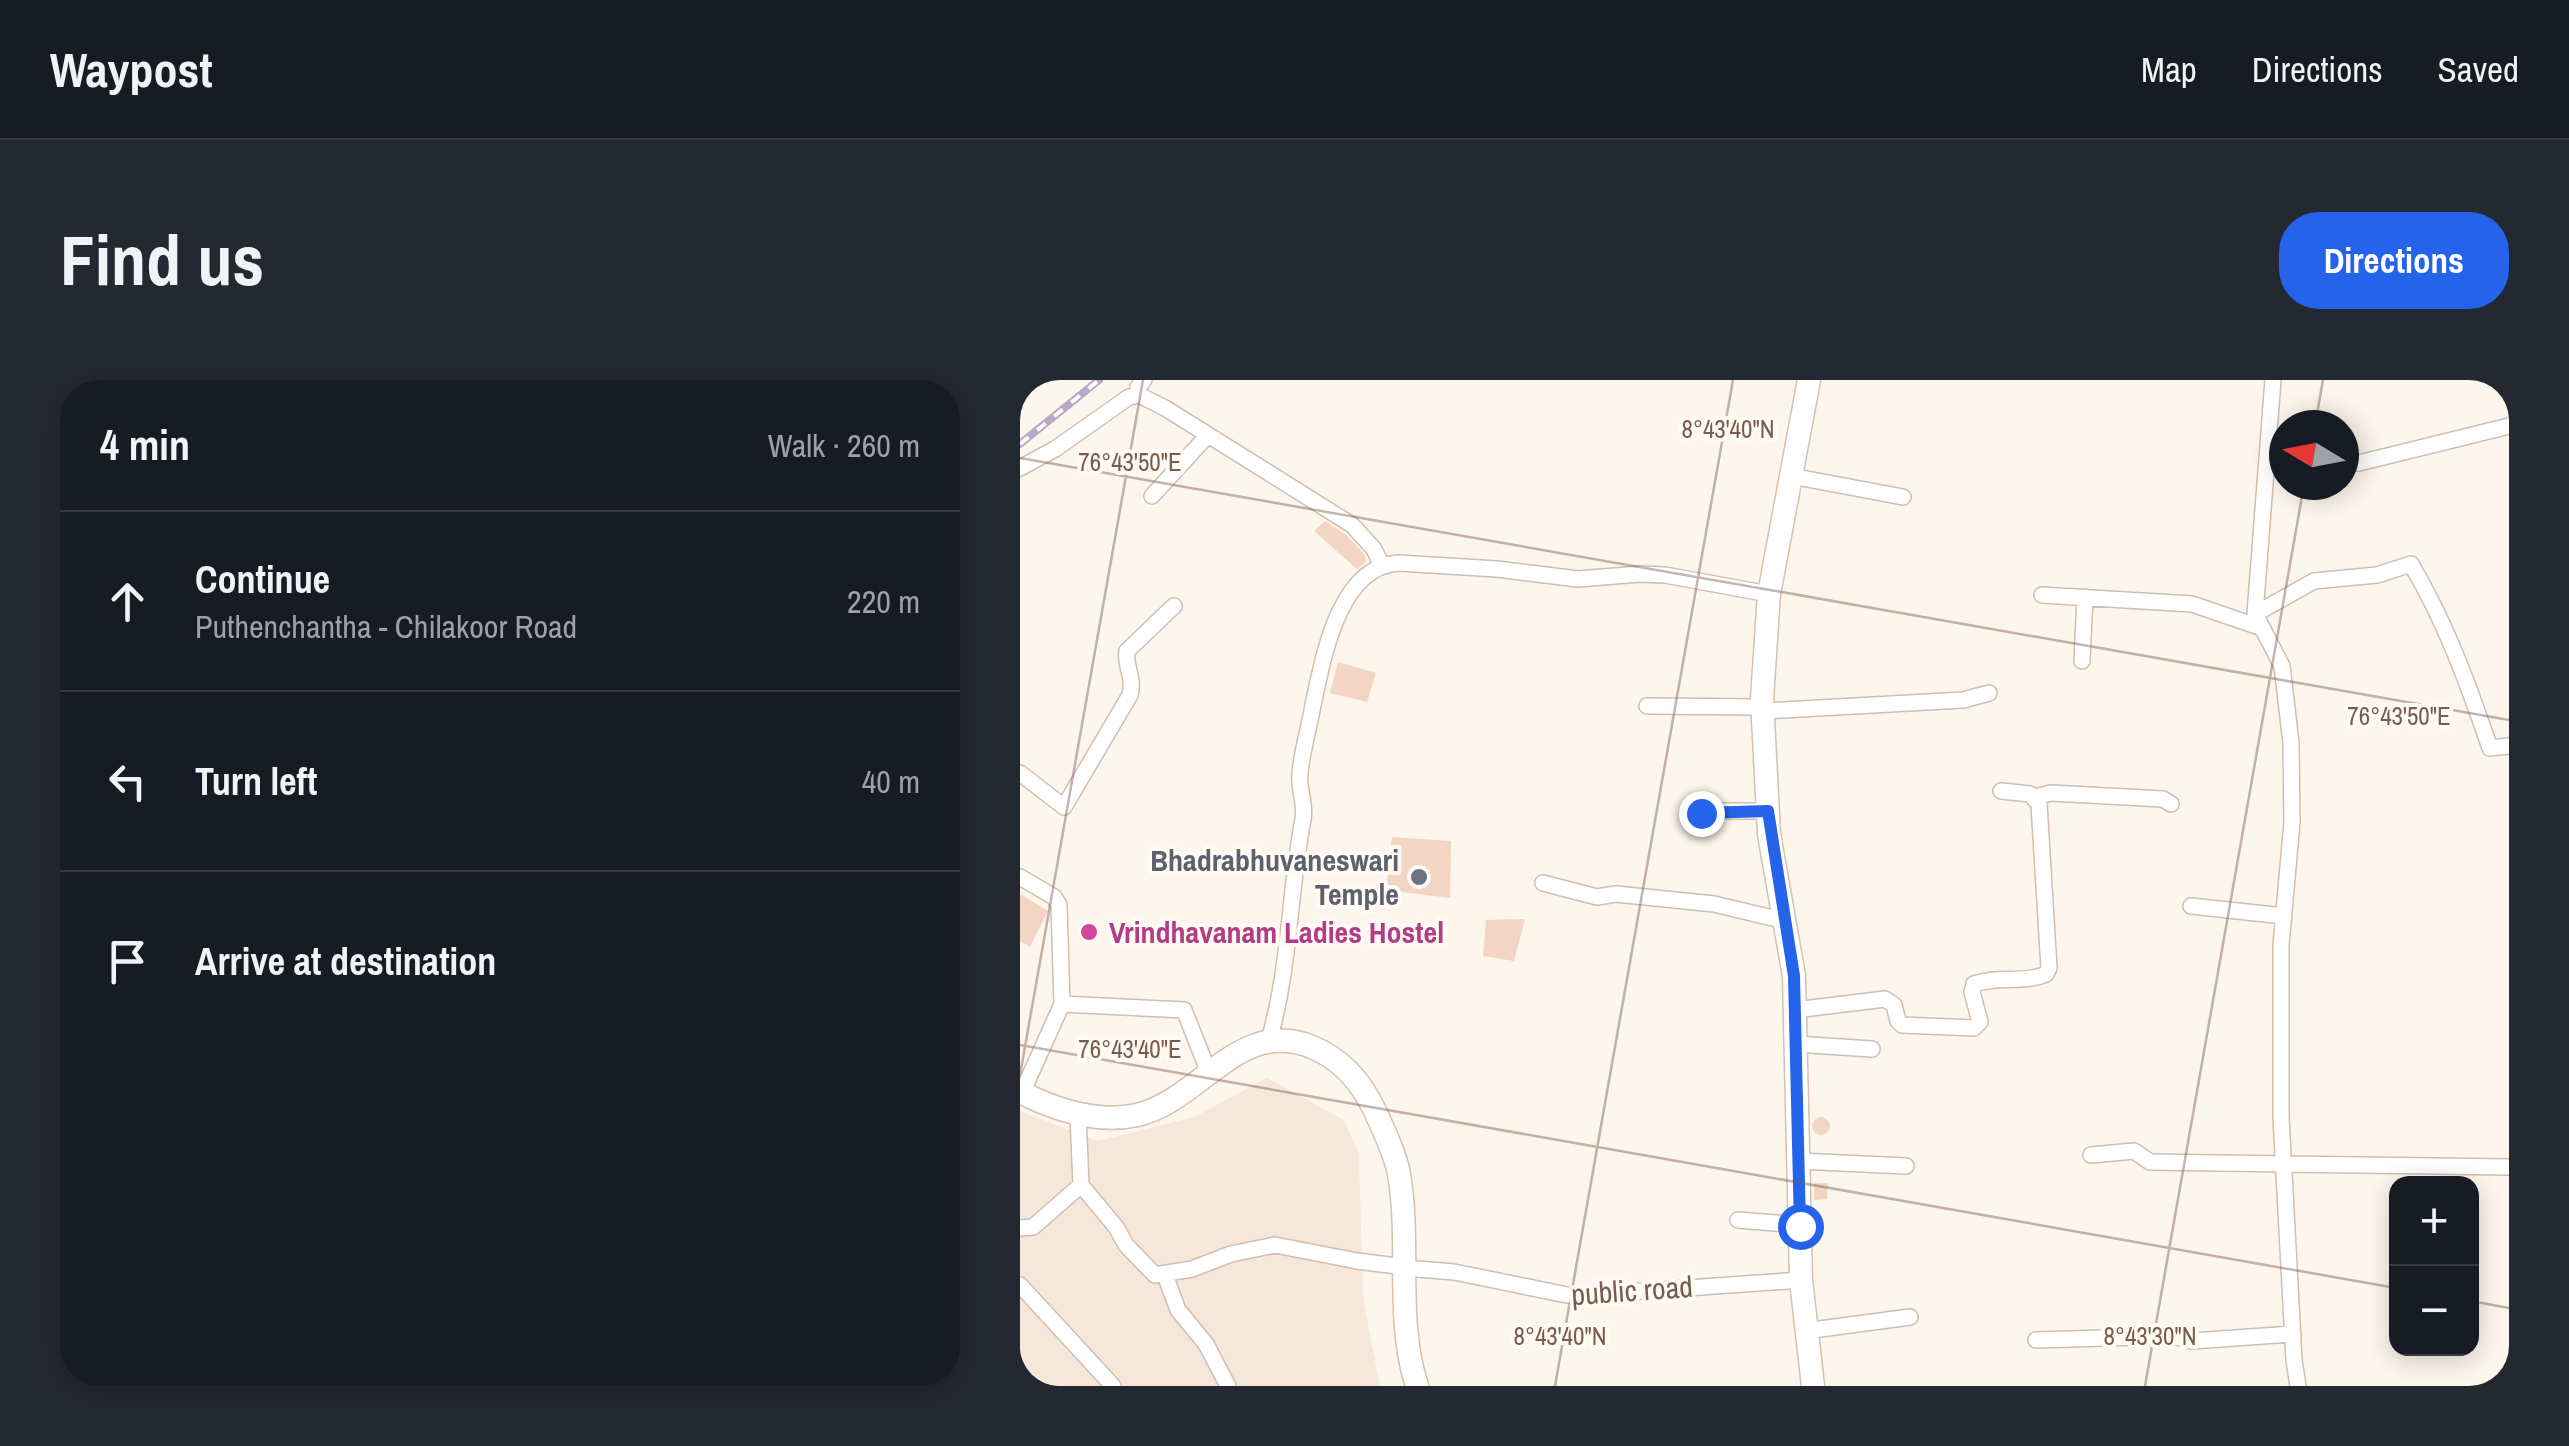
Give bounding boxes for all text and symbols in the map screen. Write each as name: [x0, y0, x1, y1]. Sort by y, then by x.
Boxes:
text: Waypost: [50, 37, 213, 102]
text: Map: [2141, 46, 2197, 93]
text: Directions: [2252, 46, 2383, 93]
text: Saved: [2438, 46, 2519, 93]
button: Directions: [2279, 212, 2509, 309]
text: Find us: [60, 213, 264, 307]
north arrow: [2269, 410, 2359, 500]
text: 8°43'40"N: [1681, 412, 1775, 446]
text: 4 min: [100, 417, 190, 473]
text: Walk · 260 m: [768, 424, 920, 467]
text: 76°43'50"E: [1078, 445, 1182, 479]
text: Continue: [195, 554, 330, 605]
icon: ahead: [100, 574, 155, 629]
text: 220 m: [847, 580, 920, 623]
text: Puthenchantha - Chilakoor Road: [195, 605, 577, 648]
text: 76°43'50"E: [2347, 699, 2451, 733]
icon: left: [100, 754, 155, 809]
text: Turn left: [195, 756, 317, 807]
text: 40 m: [862, 760, 920, 803]
route end: [1679, 791, 1725, 837]
place label: Bhadrabhuvaneswari Temple: [1150, 840, 1399, 914]
marker: Bhadrabhuvaneswari Temple: [1408, 866, 1430, 888]
place label: Vrindhavanam Ladies Hostel: [1109, 912, 1444, 952]
marker: Vrindhavanam Ladies Hostel: [1078, 921, 1100, 943]
icon: arrive: [100, 934, 155, 989]
text: Arrive at destination: [195, 936, 496, 987]
text: 76°43'40"E: [1078, 1032, 1182, 1066]
map controls: [2389, 1176, 2479, 1356]
button: +: [2389, 1176, 2479, 1266]
route start: [1778, 1204, 1824, 1250]
street label: public road: [1570, 1266, 1694, 1314]
button: −: [2389, 1266, 2479, 1356]
text: 8°43'40"N: [1513, 1319, 1607, 1353]
text: 8°43'30"N: [2103, 1319, 2197, 1353]

